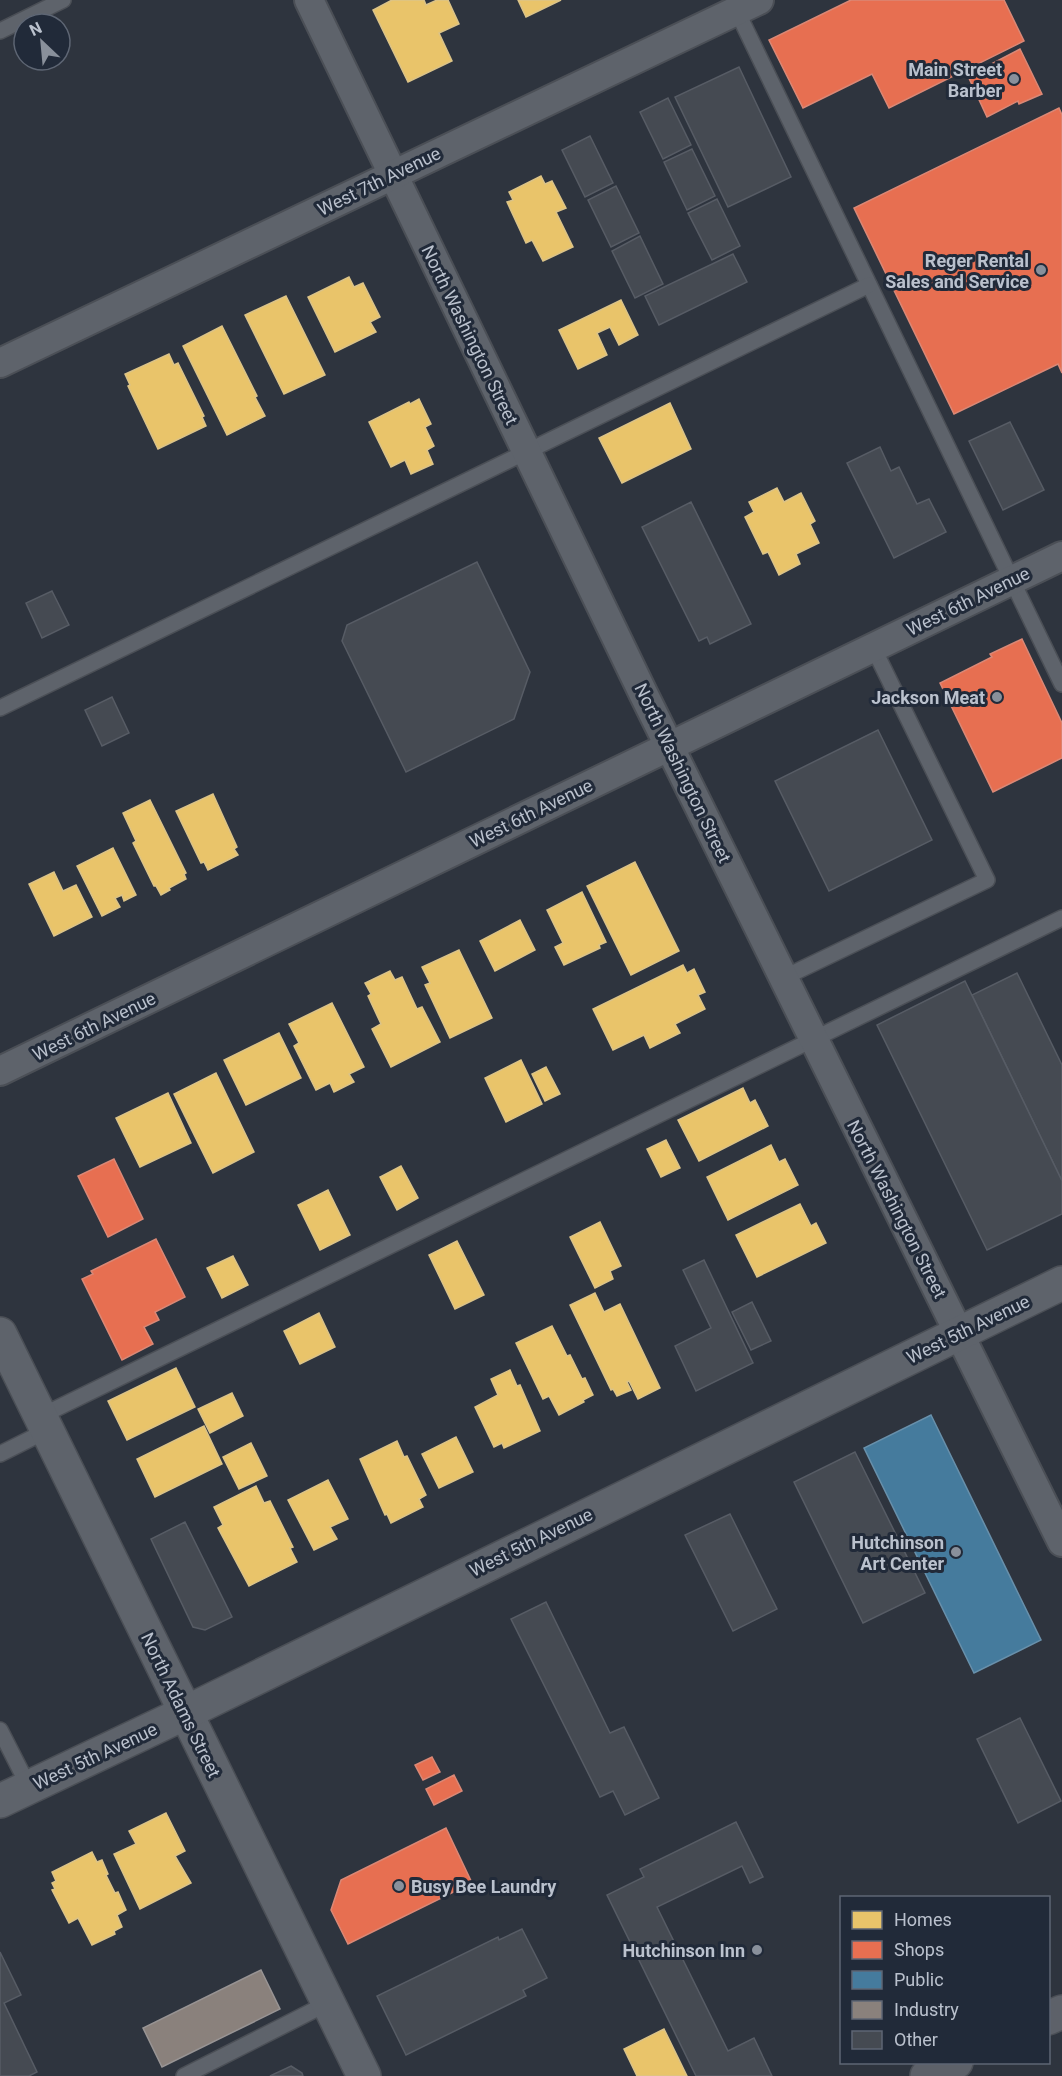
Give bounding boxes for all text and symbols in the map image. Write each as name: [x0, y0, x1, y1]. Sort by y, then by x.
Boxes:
north arrow: [12, 12, 72, 72]
text: N: [26, 18, 45, 40]
place label: Main Street Barber: [908, 59, 1002, 101]
marker: Main Street Barber: [1007, 72, 1021, 86]
street label: West 7th Avenue: [314, 142, 444, 220]
street label: North Washington Street: [417, 242, 523, 428]
place label: Reger Rental Sales and Service: [885, 250, 1029, 292]
marker: Reger Rental Sales and Service: [1034, 263, 1048, 277]
street label: West 6th Avenue: [903, 562, 1033, 640]
street label: North Washington Street: [630, 680, 736, 866]
place label: Jackson Meat: [871, 687, 985, 708]
marker: Jackson Meat: [990, 690, 1004, 704]
street label: West 6th Avenue: [466, 774, 596, 852]
street label: West 6th Avenue: [29, 987, 159, 1065]
street label: North Washington Street: [843, 1117, 951, 1302]
street label: West 5th Avenue: [903, 1290, 1033, 1368]
street label: West 5th Avenue: [466, 1503, 596, 1581]
place label: Hutchinson Art Center: [851, 1532, 944, 1574]
marker: Hutchinson Art Center: [949, 1545, 963, 1559]
street label: North Adams Street: [137, 1629, 225, 1781]
street label: West 5th Avenue: [30, 1718, 160, 1794]
place label: Busy Bee Laundry: [411, 1876, 557, 1897]
marker: Busy Bee Laundry: [392, 1879, 406, 1893]
legend: [840, 1896, 1050, 2064]
text: Homes: [894, 1909, 952, 1930]
text: Shops: [894, 1939, 944, 1960]
place label: Hutchinson Inn: [622, 1940, 745, 1961]
marker: Hutchinson Inn: [750, 1943, 764, 1957]
text: Public: [894, 1969, 944, 1990]
text: Industry: [894, 1999, 959, 2020]
text: Other: [894, 2029, 938, 2050]

